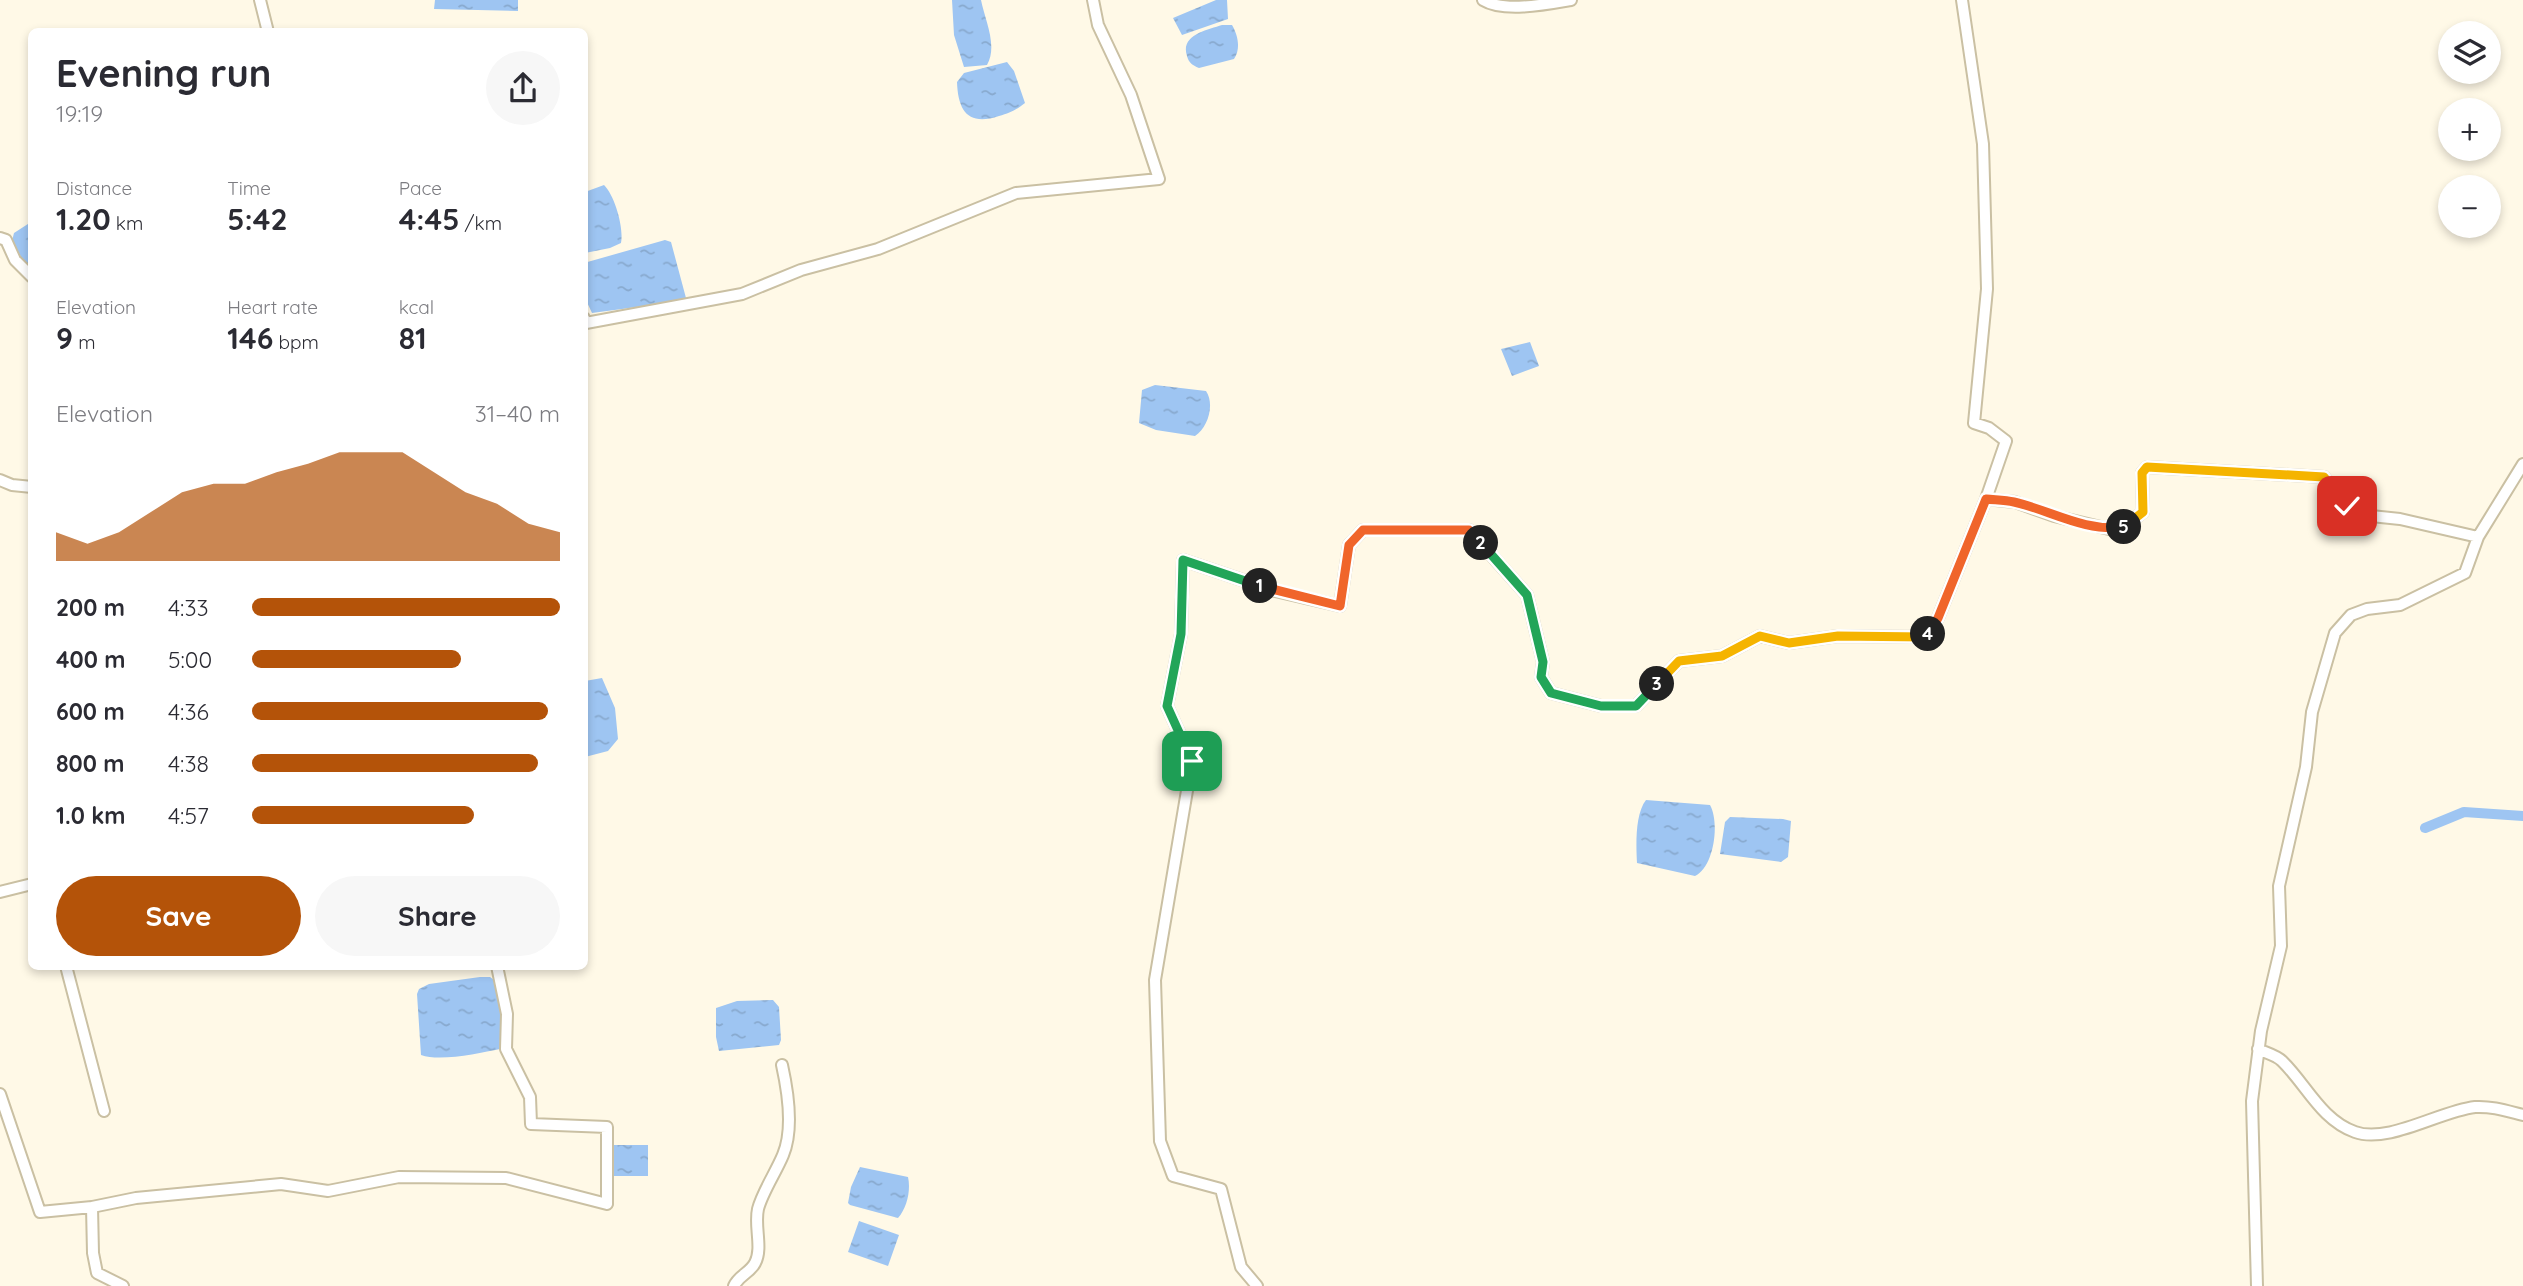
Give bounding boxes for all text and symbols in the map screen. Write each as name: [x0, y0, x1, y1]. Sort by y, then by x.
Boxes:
map controls: [2438, 21, 2501, 238]
button: layers: [2438, 21, 2501, 84]
text: Evening run: [56, 49, 271, 97]
button: share: [486, 51, 560, 125]
button: +: [2438, 98, 2501, 161]
text: 19:19: [56, 99, 103, 128]
button: −: [2438, 175, 2501, 238]
text: Distance: [56, 176, 132, 200]
text: Time: [227, 176, 271, 200]
text: Pace: [399, 176, 442, 200]
text: 1.20: [56, 200, 111, 238]
text: 5:42: [227, 200, 288, 238]
text: 4:45: [399, 200, 459, 238]
text: km: [111, 211, 143, 235]
text: /km: [459, 211, 502, 235]
text: Elevation: [56, 295, 136, 319]
text: Heart rate: [227, 295, 318, 319]
text: kcal: [399, 295, 434, 319]
text: 9: [56, 319, 73, 357]
text: 146: [227, 319, 273, 357]
text: 81: [399, 319, 427, 357]
text: m: [73, 330, 96, 354]
text: bpm: [273, 330, 319, 354]
text: Elevation: [56, 399, 153, 428]
text: 31–40 m: [475, 399, 560, 428]
pin: [2317, 476, 2377, 536]
icon: check: [2328, 487, 2366, 525]
pin: 5: [2106, 510, 2142, 544]
text: 5: [2118, 514, 2129, 538]
pin: 2: [1464, 526, 1498, 560]
text: 2: [1475, 530, 1486, 554]
pin: 1: [1242, 568, 1278, 604]
text: 1: [1256, 573, 1263, 597]
text: 200 m: [56, 593, 125, 622]
text: 4:33: [168, 593, 209, 622]
pin: 4: [1910, 616, 1946, 652]
text: 4: [1922, 621, 1933, 645]
text: 400 m: [56, 645, 125, 674]
text: 5:00: [168, 645, 212, 674]
pin: 3: [1640, 666, 1674, 702]
text: 3: [1651, 671, 1662, 695]
text: 600 m: [56, 697, 125, 726]
text: 4:36: [168, 697, 209, 726]
pin: [1162, 731, 1222, 791]
icon: arrive: [1173, 742, 1211, 780]
text: 800 m: [56, 749, 125, 778]
text: 4:38: [168, 749, 209, 778]
text: 1.0 km: [56, 801, 126, 830]
text: 4:57: [168, 801, 209, 830]
button: Save: [56, 876, 301, 956]
button: Share: [315, 876, 560, 956]

